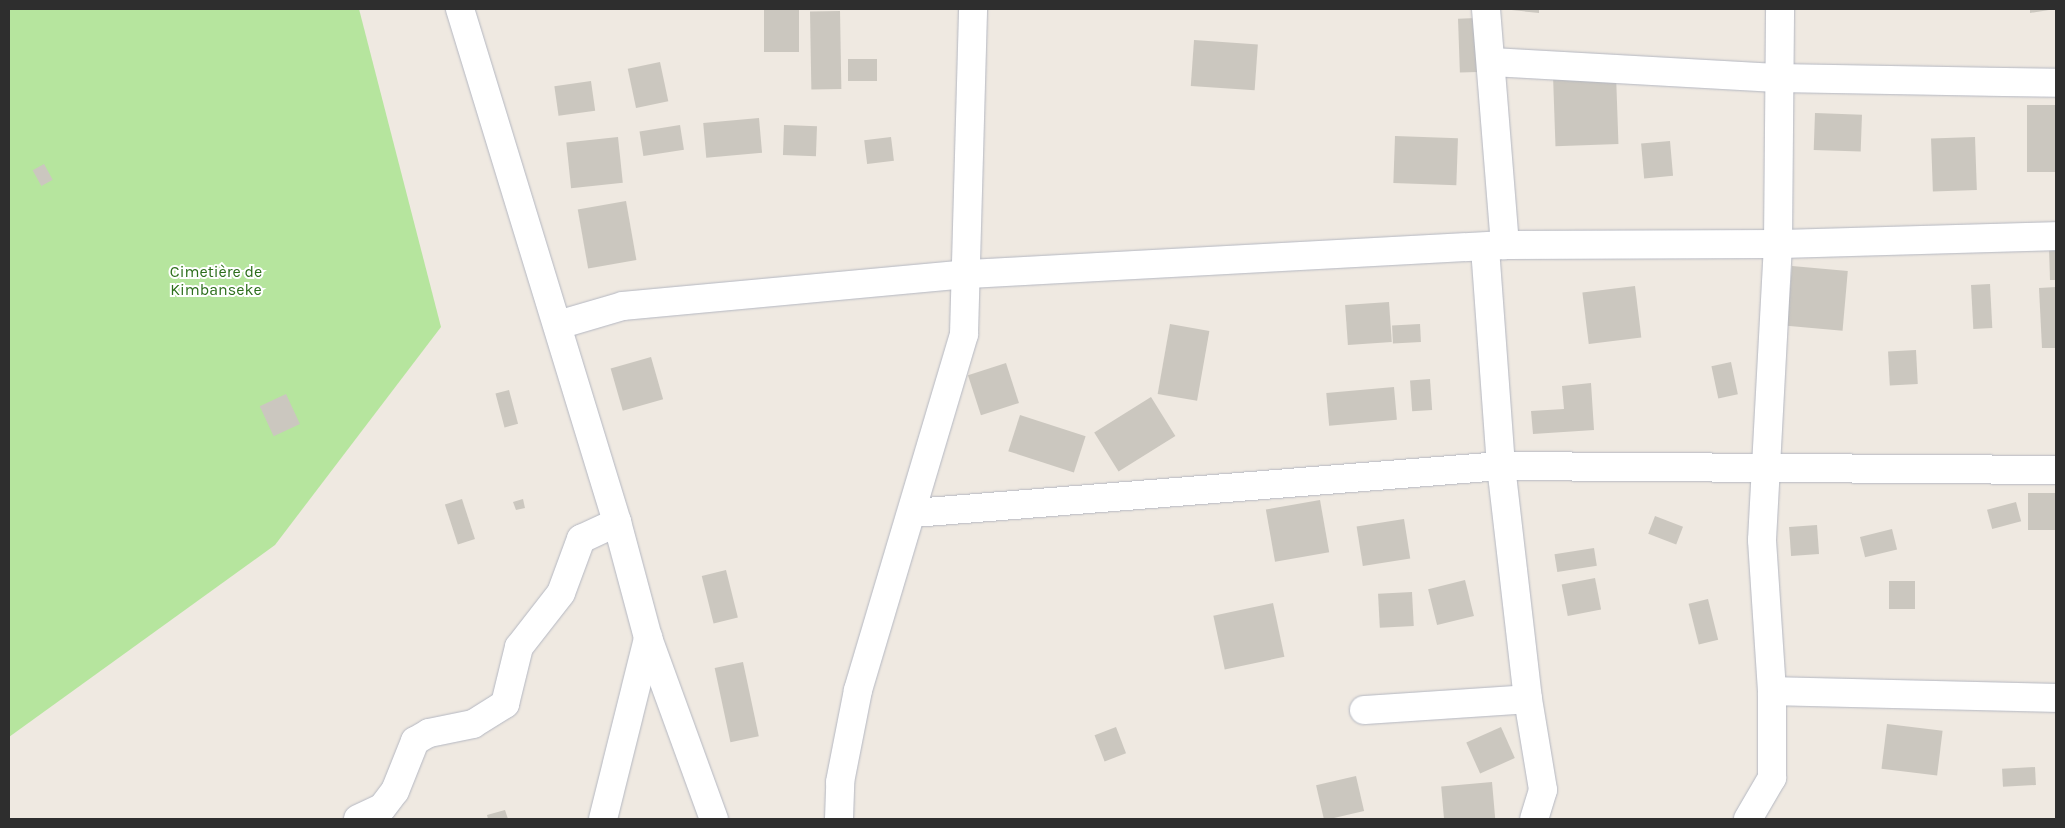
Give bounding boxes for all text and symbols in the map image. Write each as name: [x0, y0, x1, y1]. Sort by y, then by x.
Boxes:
park label: Cimetière de Kimbanseke: [170, 262, 262, 300]

